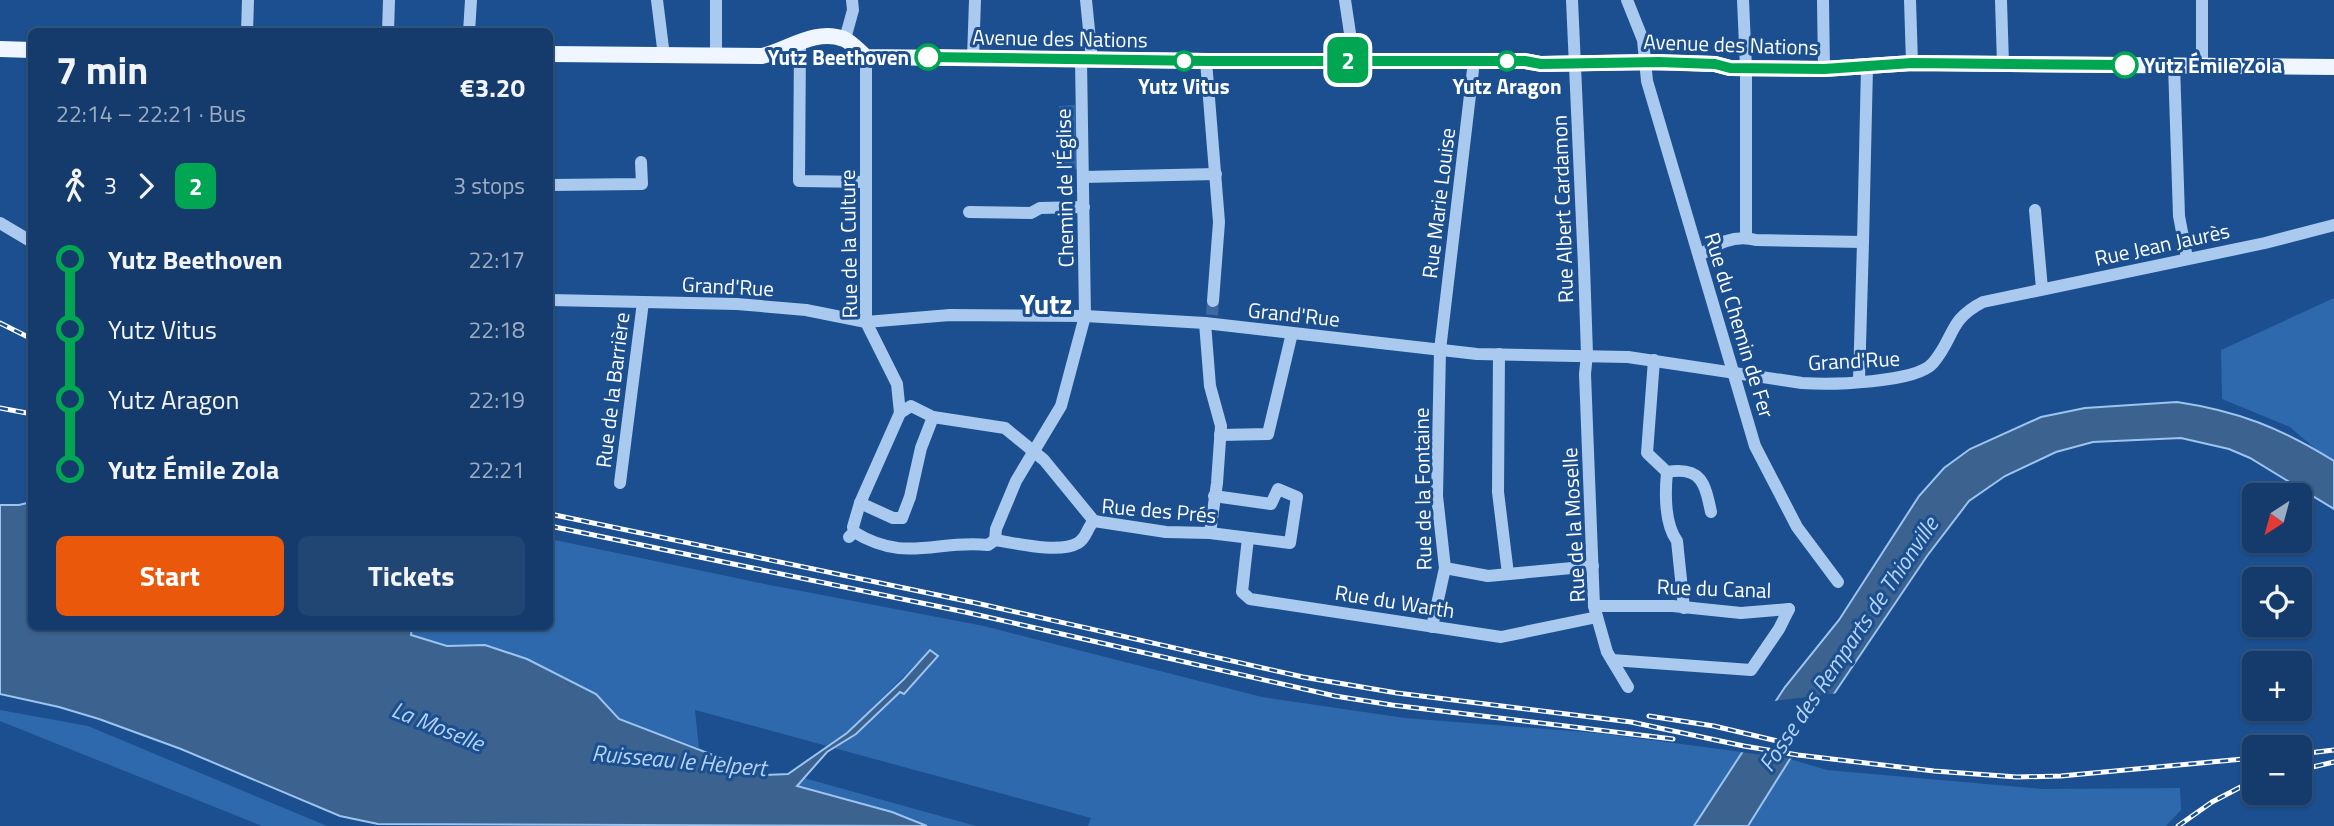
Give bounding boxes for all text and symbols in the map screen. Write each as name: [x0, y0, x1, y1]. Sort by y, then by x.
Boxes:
street label: Avenue des Nations: [972, 20, 1148, 56]
street label: Avenue des Nations: [1643, 25, 1819, 63]
line badge: 2: [1325, 37, 1371, 83]
text: 7 min: [56, 41, 148, 99]
place label: Yutz Beethoven: [768, 41, 909, 73]
text: 2: [1341, 42, 1355, 78]
marker: Yutz Beethoven: [915, 44, 941, 70]
place label: Yutz Émile Zola: [2144, 49, 2283, 81]
marker: Yutz Vitus: [1174, 51, 1194, 71]
marker: Yutz Aragon: [1497, 51, 1517, 71]
marker: Yutz Émile Zola: [2112, 52, 2138, 78]
text: €3.20: [460, 68, 525, 107]
place label: Yutz Vitus: [1138, 70, 1230, 102]
place label: Yutz Aragon: [1452, 70, 1562, 102]
text: 22:14 – 22:21 · Bus: [56, 96, 246, 131]
street label: Chemin de l'Église: [1047, 108, 1081, 268]
street label: Rue Albert Cardamon: [1543, 114, 1581, 304]
street label: Rue Marie Louise: [1413, 126, 1463, 280]
icon: walk: [56, 167, 94, 205]
icon: forward: [127, 167, 165, 205]
text: 3: [104, 168, 117, 203]
text: 2: [189, 168, 202, 204]
text: 3 stops: [453, 168, 525, 203]
street label: Rue de la Culture: [831, 169, 865, 319]
street label: Rue Jean Jaurès: [2091, 214, 2233, 274]
street label: Rue du Chemin de Fer: [1697, 228, 1783, 422]
text: Yutz Beethoven: [108, 240, 283, 279]
text: 22:17: [468, 242, 525, 277]
street label: Grand'Rue: [681, 268, 775, 304]
district label: Yutz: [1020, 282, 1072, 325]
street label: Grand'Rue: [1247, 293, 1341, 335]
text: Yutz Vitus: [108, 310, 217, 349]
street label: Rue de la Barrière: [587, 310, 637, 470]
text: 22:18: [468, 312, 525, 347]
street label: Grand'Rue: [1807, 342, 1901, 378]
text: Yutz Aragon: [108, 380, 240, 419]
text: 22:19: [468, 382, 525, 417]
street label: Rue de la Fontaine: [1405, 407, 1439, 571]
street label: Rue de la Moselle: [1553, 447, 1593, 603]
text: Yutz Émile Zola: [108, 450, 279, 489]
text: 22:21: [468, 452, 525, 487]
north arrow: [2242, 483, 2312, 553]
map controls: [2242, 483, 2312, 805]
street label: Rue des Prés: [1100, 489, 1218, 531]
water label: Fosse des Remparts de Thionville: [1749, 508, 1947, 779]
button: Start: [56, 536, 284, 616]
button: Tickets: [298, 536, 525, 616]
button: locate: [2242, 567, 2312, 637]
street label: Rue du Canal: [1656, 570, 1772, 606]
street label: Rue du Warth: [1333, 576, 1457, 626]
button: +: [2242, 651, 2312, 721]
water label: La Moselle: [387, 692, 491, 761]
water label: Ruisseau le Helpert: [590, 735, 770, 785]
button: −: [2242, 735, 2312, 805]

